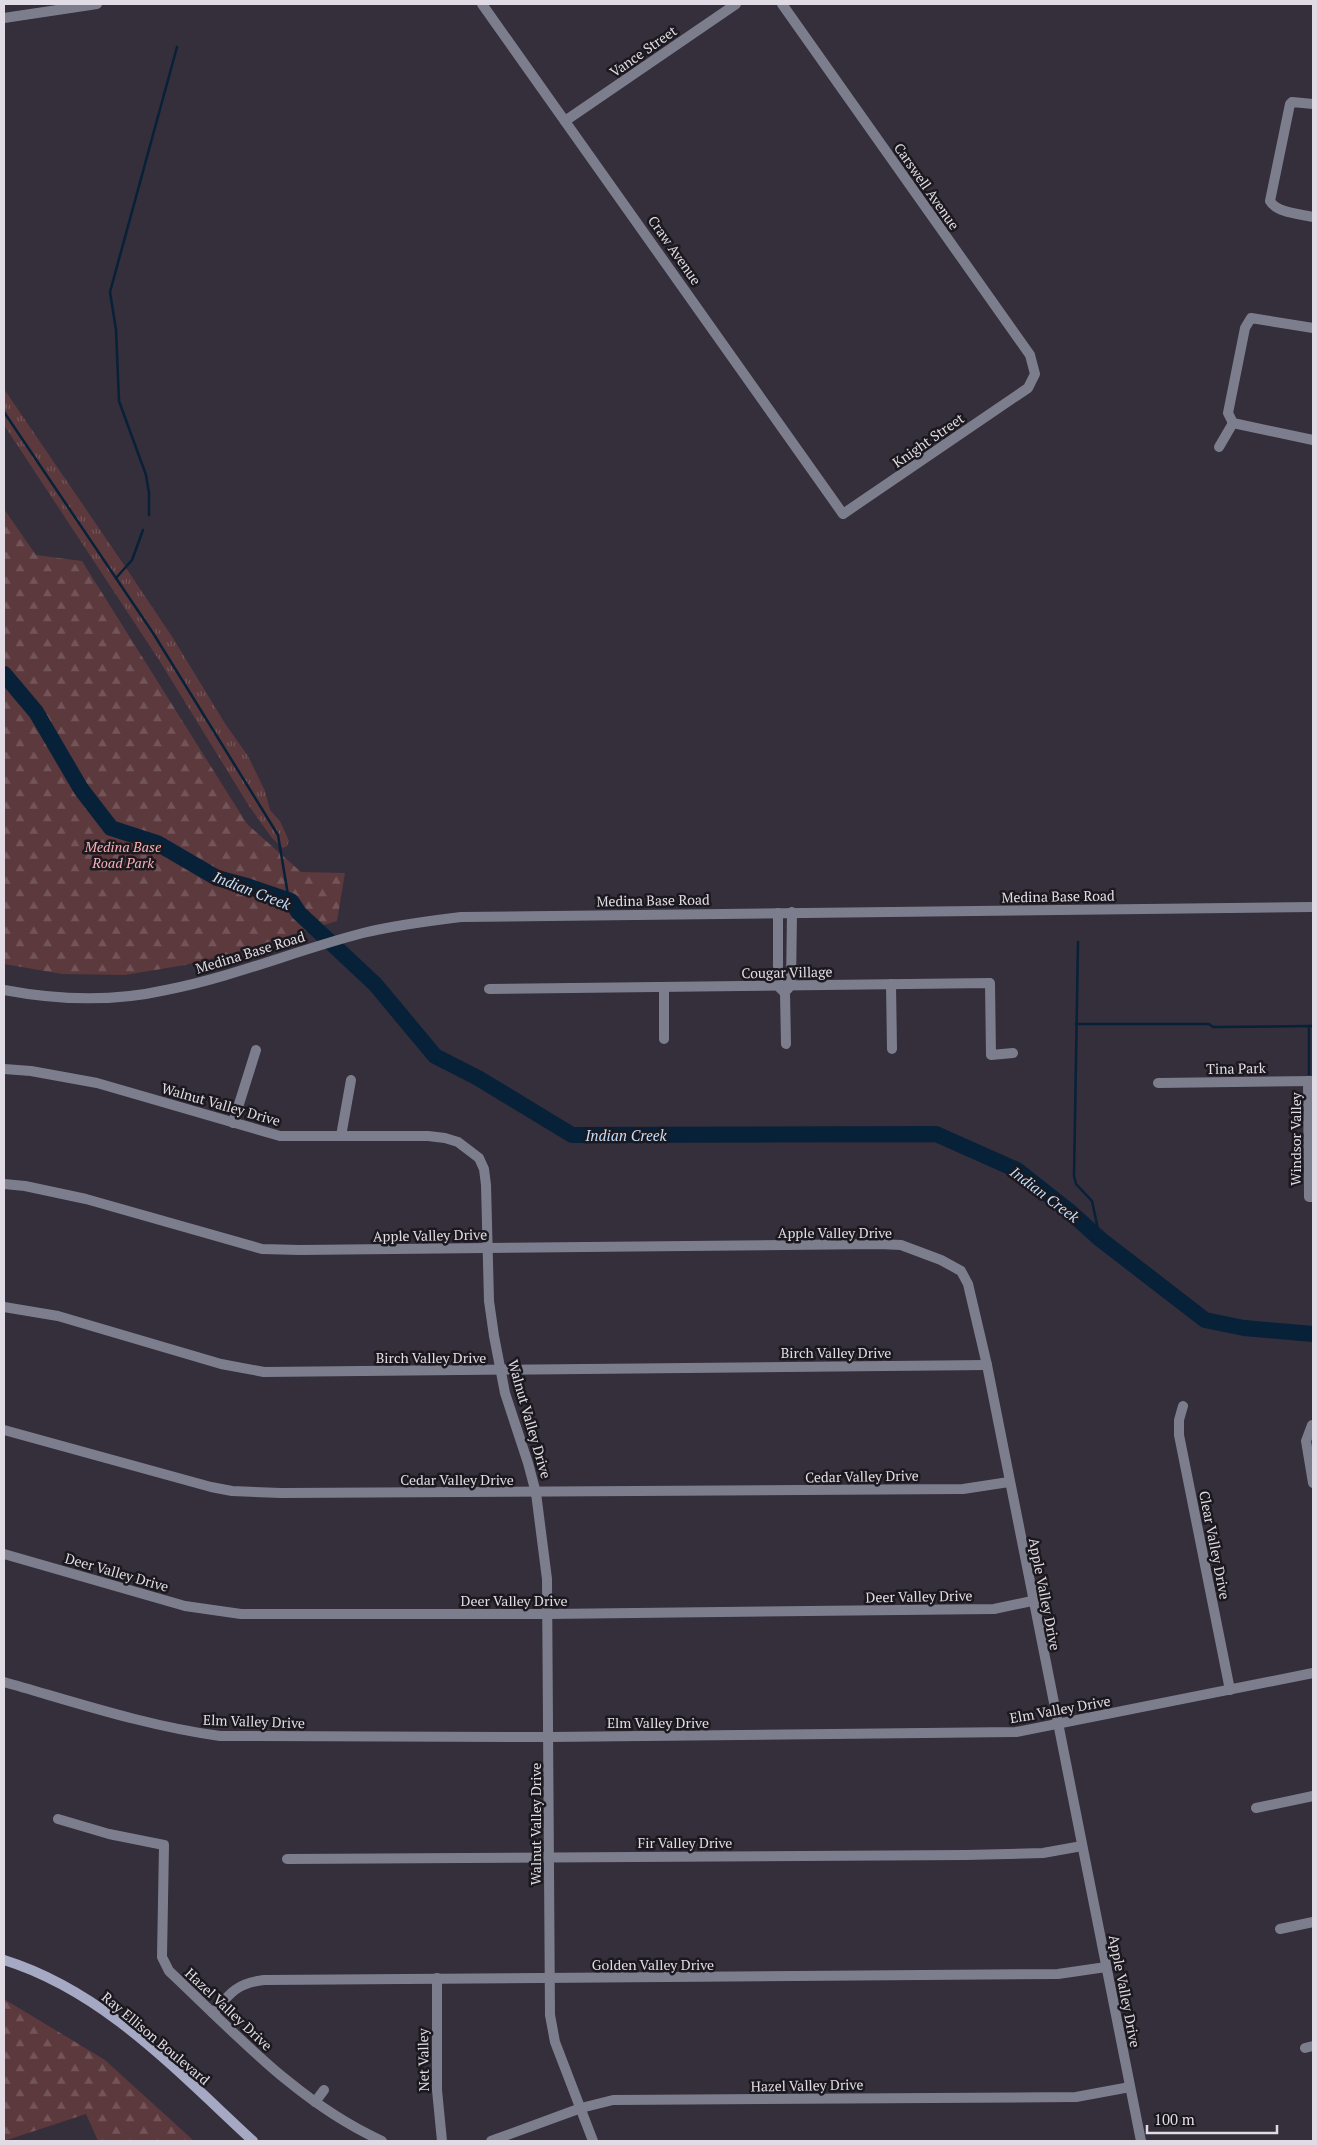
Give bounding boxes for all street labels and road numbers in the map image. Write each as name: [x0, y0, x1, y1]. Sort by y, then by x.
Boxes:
street label: Vance Street: [606, 20, 681, 81]
street label: Carswell Avenue: [890, 139, 964, 233]
street label: Craw Avenue: [644, 212, 706, 288]
street label: Knight Street: [889, 408, 968, 472]
street label: Medina Base Road: [1001, 886, 1115, 906]
street label: Medina Base Road: [596, 890, 710, 910]
street label: Medina Base Road: [193, 926, 307, 978]
street label: Cougar Village: [741, 962, 833, 982]
street label: Tina Park: [1206, 1058, 1267, 1078]
street label: Walnut Valley Drive: [159, 1078, 283, 1130]
street label: Windsor Valley: [1286, 1091, 1305, 1186]
street label: Apple Valley Drive: [778, 1223, 892, 1242]
street label: Apple Valley Drive: [373, 1225, 487, 1245]
street label: Birch Valley Drive: [781, 1343, 891, 1362]
street label: Birch Valley Drive: [376, 1348, 486, 1367]
street label: Walnut Valley Drive: [504, 1357, 556, 1481]
street label: Cedar Valley Drive: [805, 1466, 919, 1486]
street label: Cedar Valley Drive: [400, 1470, 514, 1489]
street label: Clear Valley Drive: [1195, 1489, 1235, 1601]
street label: Apple Valley Drive: [1025, 1536, 1065, 1652]
street label: Deer Valley Drive: [63, 1548, 171, 1596]
street label: Deer Valley Drive: [865, 1586, 973, 1606]
street label: Deer Valley Drive: [461, 1591, 567, 1610]
street label: Elm Valley Drive: [1008, 1691, 1112, 1727]
street label: Elm Valley Drive: [203, 1710, 305, 1732]
street label: Elm Valley Drive: [607, 1713, 709, 1732]
street label: Walnut Valley Drive: [526, 1763, 545, 1885]
street label: Fir Valley Drive: [638, 1833, 732, 1852]
street label: Apple Valley Drive: [1105, 1933, 1145, 2049]
street label: Golden Valley Drive: [592, 1955, 714, 1974]
street label: Hazel Valley Drive: [181, 1964, 277, 2054]
street label: Ray Ellison Boulevard: [98, 1987, 214, 2089]
street label: Net Valley: [413, 2027, 433, 2092]
street label: Hazel Valley Drive: [750, 2075, 864, 2095]

